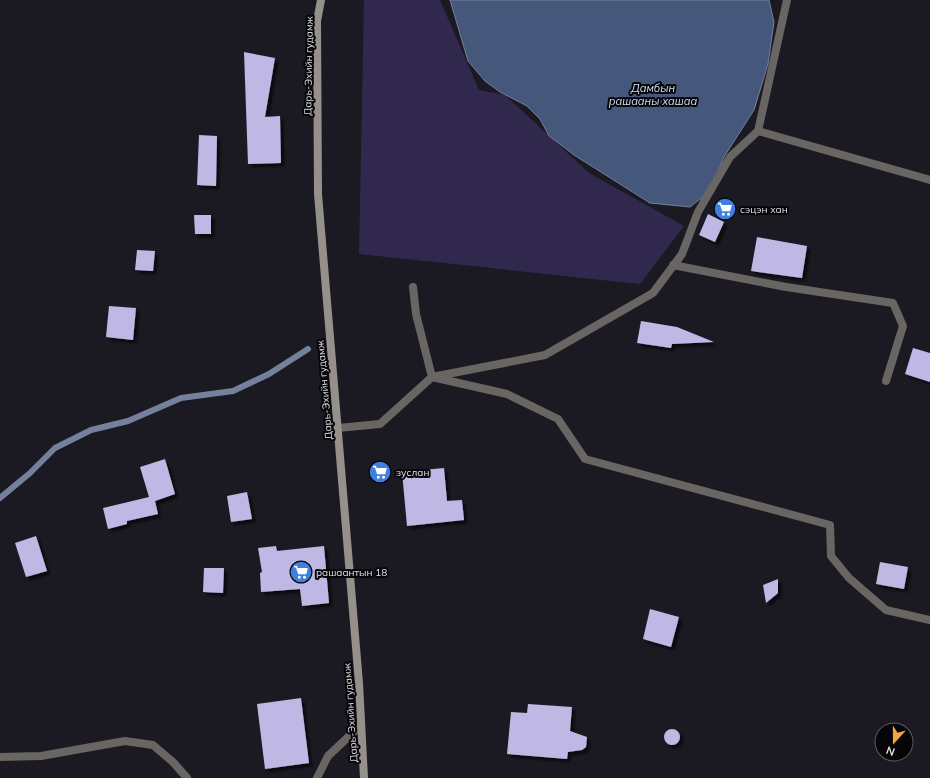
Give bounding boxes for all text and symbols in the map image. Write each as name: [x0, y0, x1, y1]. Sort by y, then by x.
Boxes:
street label: Дарь-Эхийн гудамж: [301, 15, 316, 116]
water label: Дамбын рашааны хашаа: [609, 81, 698, 108]
supermarket icon: сэцэн хан: [712, 196, 738, 222]
place label: сэцэн хан: [740, 203, 788, 216]
street label: Дарь-Эхийн гудамж: [314, 339, 335, 440]
supermarket icon: зуслан: [367, 459, 393, 485]
place label: зуслан: [396, 466, 429, 479]
supermarket icon: рашаантын 18: [288, 559, 314, 585]
place label: рашаантын 18: [316, 566, 387, 579]
street label: Дарь-Эхийн гудамж: [340, 662, 360, 763]
north arrow: [874, 722, 914, 762]
text: N: [884, 743, 897, 759]

